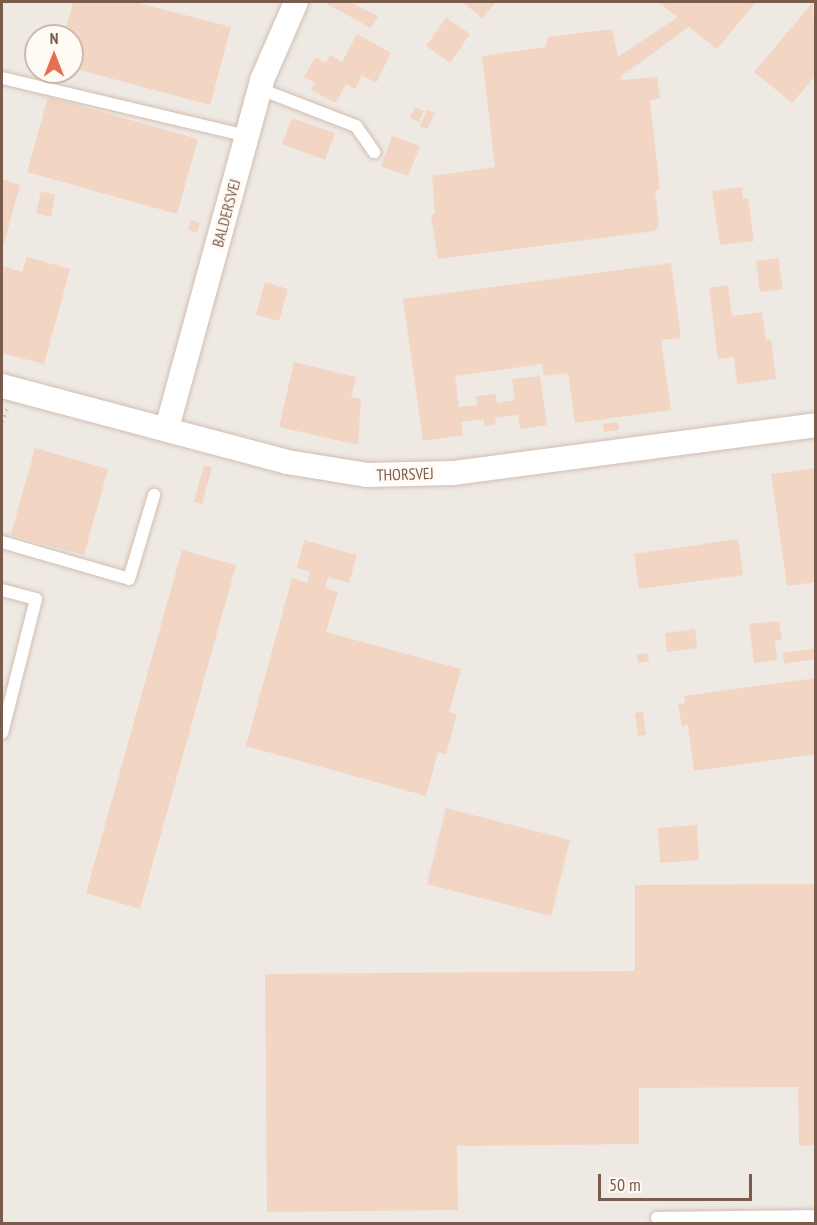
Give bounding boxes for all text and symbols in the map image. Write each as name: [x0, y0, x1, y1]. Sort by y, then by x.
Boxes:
north arrow: [24, 24, 84, 84]
text: N: [50, 28, 58, 48]
street label: BALDERSVEJ: [208, 177, 244, 249]
street label: THORSVEJ: [376, 463, 434, 485]
scale bar: [601, 1162, 756, 1200]
text: 50 m: [609, 1173, 641, 1196]

